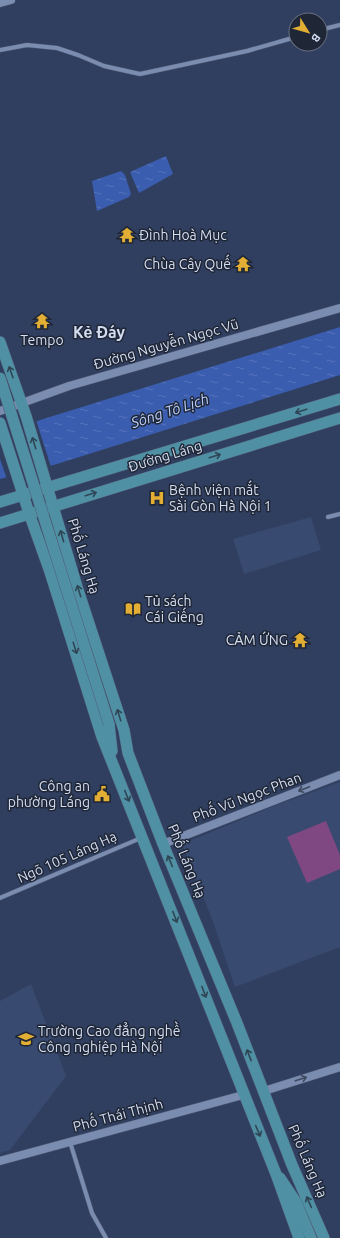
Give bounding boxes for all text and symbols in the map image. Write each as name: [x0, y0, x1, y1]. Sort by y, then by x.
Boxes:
north arrow: [288, 12, 328, 52]
text: B: [309, 31, 323, 45]
temple icon: Đình Hoà Mục: [118, 226, 136, 244]
place label: Đình Hoà Mục: [139, 227, 227, 243]
place label: Chùa Cây Quế: [144, 254, 231, 272]
temple icon: Chùa Cây Quế: [234, 255, 252, 273]
temple icon: Tempo: [33, 312, 51, 330]
street label: Đường Nguyễn Ngọc Vũ: [91, 313, 240, 372]
district label: Kẻ Đáy: [73, 323, 126, 341]
place label: Tempo: [20, 332, 64, 348]
one-way arrow: [6, 367, 14, 379]
water label: Sông Tô Lịch: [128, 390, 211, 431]
one-way arrow: [295, 408, 308, 415]
one-way arrow: [30, 437, 37, 450]
street label: Đường Láng: [126, 437, 204, 475]
one-way arrow: [209, 452, 222, 459]
place label: Bệnh viện mắt Sài Gòn Hà Nội 1: [169, 480, 272, 514]
hospital icon: Bệnh viện mắt Sài Gòn Hà Nội 1: [148, 489, 166, 507]
one-way arrow: [84, 490, 97, 497]
street label: Phố Láng Hạ: [65, 516, 105, 596]
one-way arrow: [58, 529, 66, 542]
one-way arrow: [75, 585, 82, 598]
place label: Tủ sách Cái Giếng: [145, 593, 204, 625]
library icon: Tủ sách Cái Giếng: [124, 600, 142, 618]
place label: CẢM ỨNG: [226, 631, 288, 648]
temple icon: CẢM ỨNG: [291, 631, 309, 649]
one-way arrow: [71, 642, 79, 654]
one-way arrow: [115, 709, 122, 722]
street label: Phố Vũ Ngọc Phan: [189, 767, 304, 825]
place label: Công an phường Láng: [8, 778, 90, 810]
public building icon: Công an phường Láng: [93, 785, 111, 803]
one-way arrow: [298, 785, 310, 793]
one-way arrow: [124, 790, 131, 802]
street label: Phố Láng Hạ: [165, 821, 211, 900]
street label: Ngõ 105 Láng Hạ: [15, 828, 119, 886]
one-way arrow: [166, 856, 174, 868]
one-way arrow: [171, 911, 179, 923]
one-way arrow: [200, 985, 208, 997]
place label: Trường Cao đẳng nghề Công nghiệp Hà Nội: [38, 1021, 181, 1055]
school or university icon: Trường Cao đẳng nghề Công nghiệp Hà Nội: [17, 1030, 35, 1048]
one-way arrow: [245, 1049, 253, 1061]
one-way arrow: [294, 1075, 307, 1082]
street label: Phố Thái Thịnh: [71, 1093, 165, 1135]
street label: Phố Láng Hạ: [285, 1121, 333, 1200]
one-way arrow: [255, 1124, 262, 1136]
one-way arrow: [304, 1196, 312, 1208]

